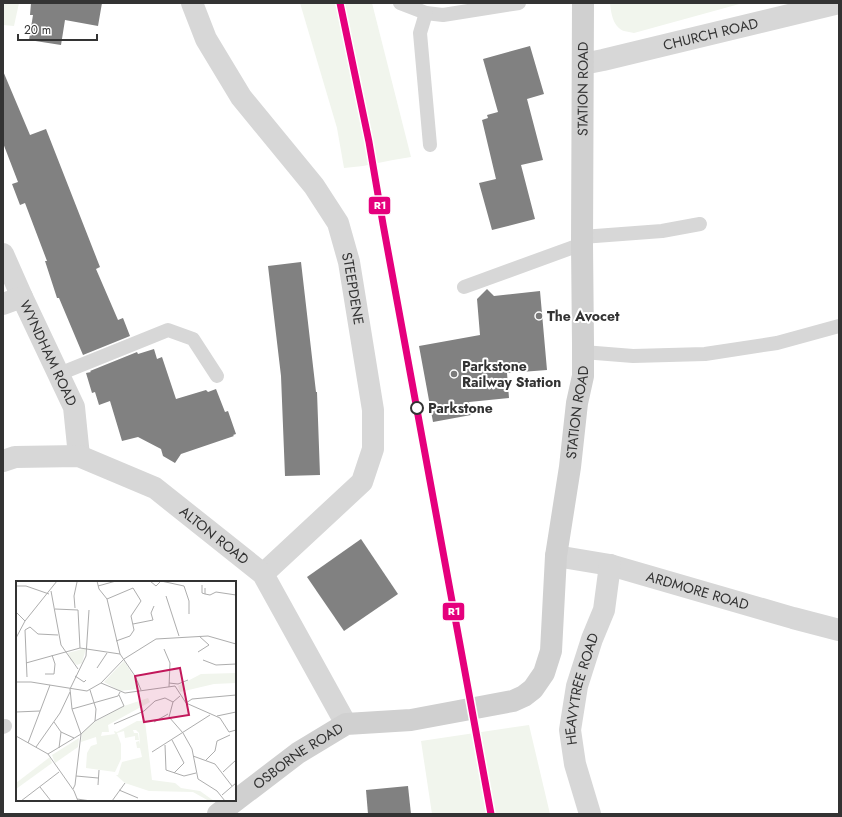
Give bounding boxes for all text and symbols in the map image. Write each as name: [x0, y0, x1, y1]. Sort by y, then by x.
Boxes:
street label: CHURCH ROAD: [661, 13, 760, 55]
scale bar: [18, 16, 97, 42]
text: 20 m: [24, 21, 51, 39]
street label: STATION ROAD: [572, 42, 593, 136]
line badge: R1: [368, 196, 391, 215]
text: R1: [374, 197, 386, 213]
street label: STEEPDENE: [337, 250, 369, 326]
street label: WYNDHAM ROAD: [15, 297, 82, 409]
place label: The Avocet: [547, 306, 620, 326]
marker: The Avocet: [534, 311, 544, 321]
place label: Parkstone Railway Station: [462, 356, 561, 392]
street label: STATION ROAD: [561, 366, 593, 460]
marker: Parkstone Railway Station: [449, 369, 459, 379]
place label: Parkstone: [428, 398, 493, 418]
marker: Parkstone: [410, 401, 424, 415]
street label: ALTON ROAD: [175, 501, 253, 569]
street label: ARDMORE ROAD: [644, 566, 751, 615]
inset map: [16, 581, 236, 801]
line badge: R1: [442, 602, 465, 621]
text: R1: [448, 603, 460, 619]
street label: HEAVYTREE ROAD: [560, 630, 604, 746]
street label: OSBORNE ROAD: [249, 718, 347, 794]

